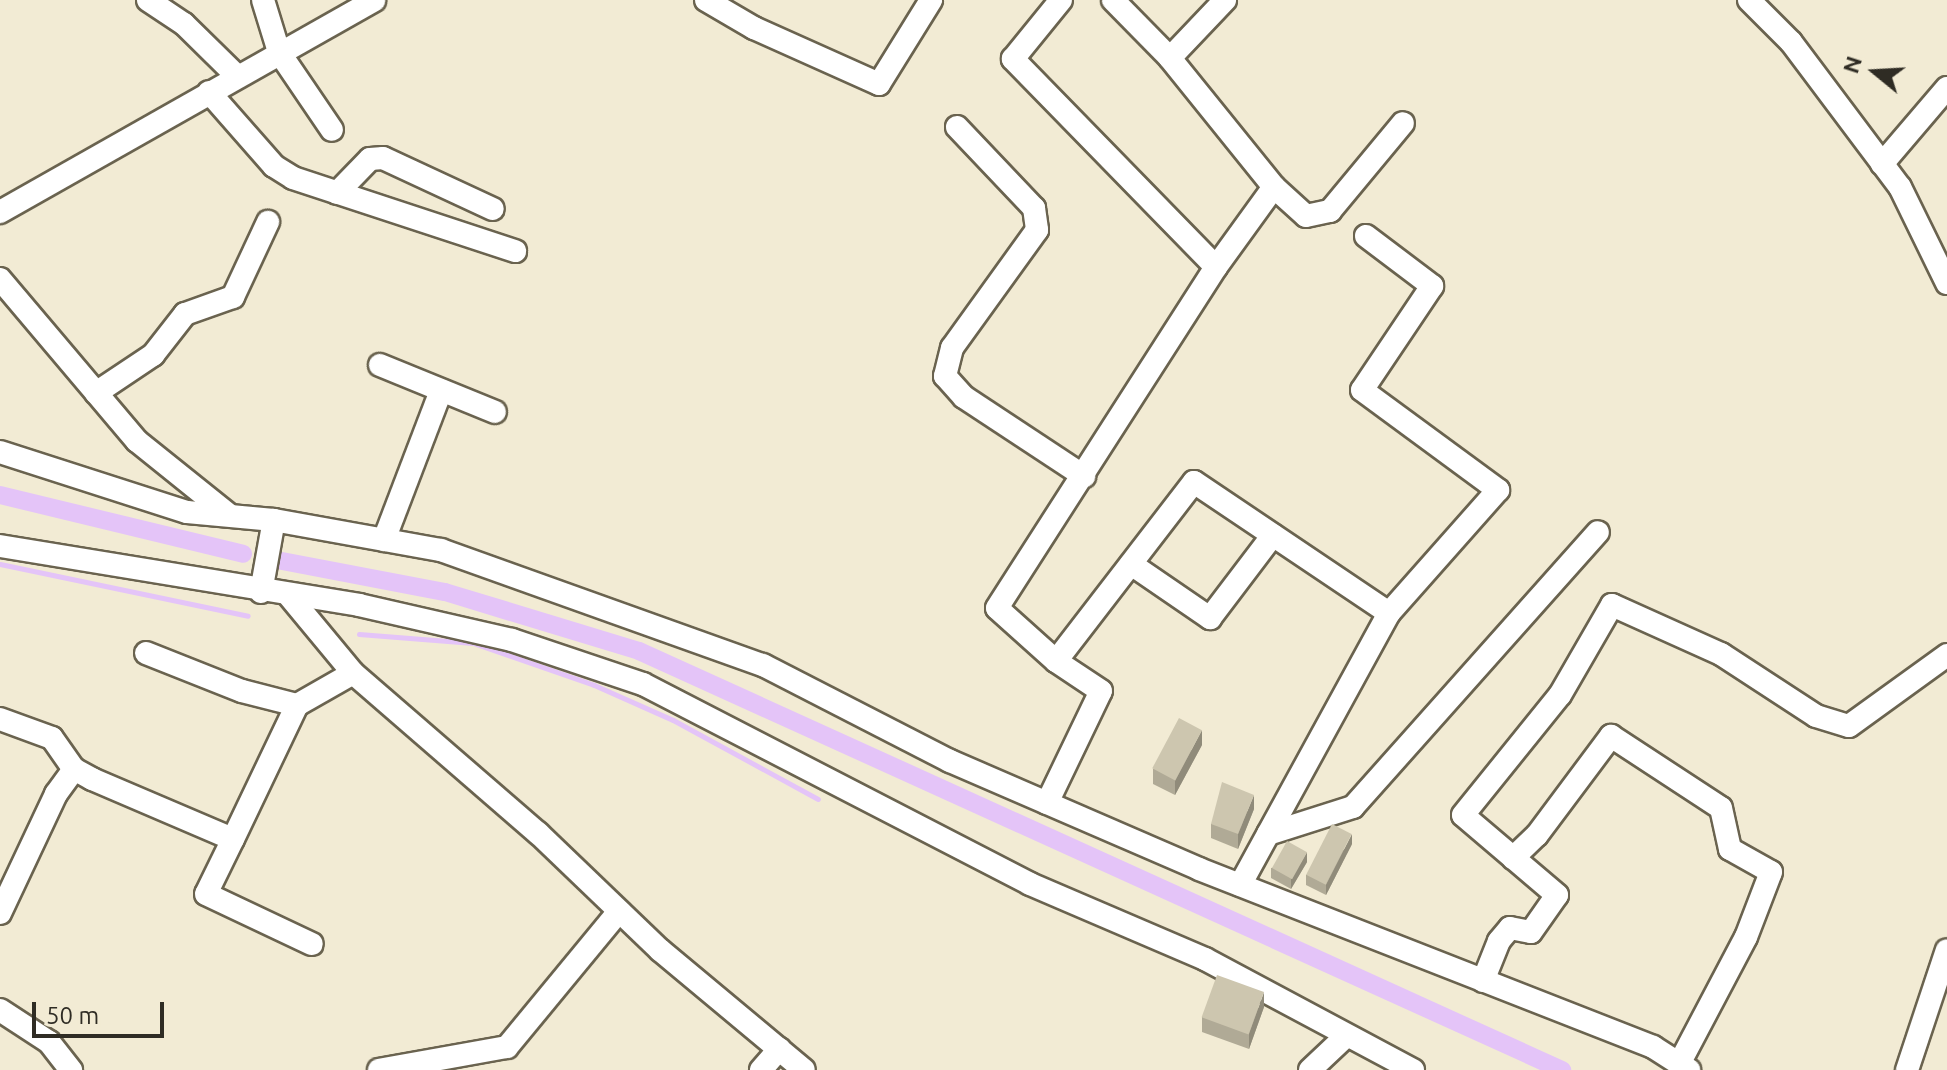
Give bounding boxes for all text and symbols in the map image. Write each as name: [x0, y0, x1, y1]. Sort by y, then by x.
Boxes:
north arrow: [1835, 32, 1915, 112]
text: N: [1837, 53, 1866, 76]
scale bar: [36, 986, 168, 1036]
text: 50 m: [46, 1002, 99, 1029]

